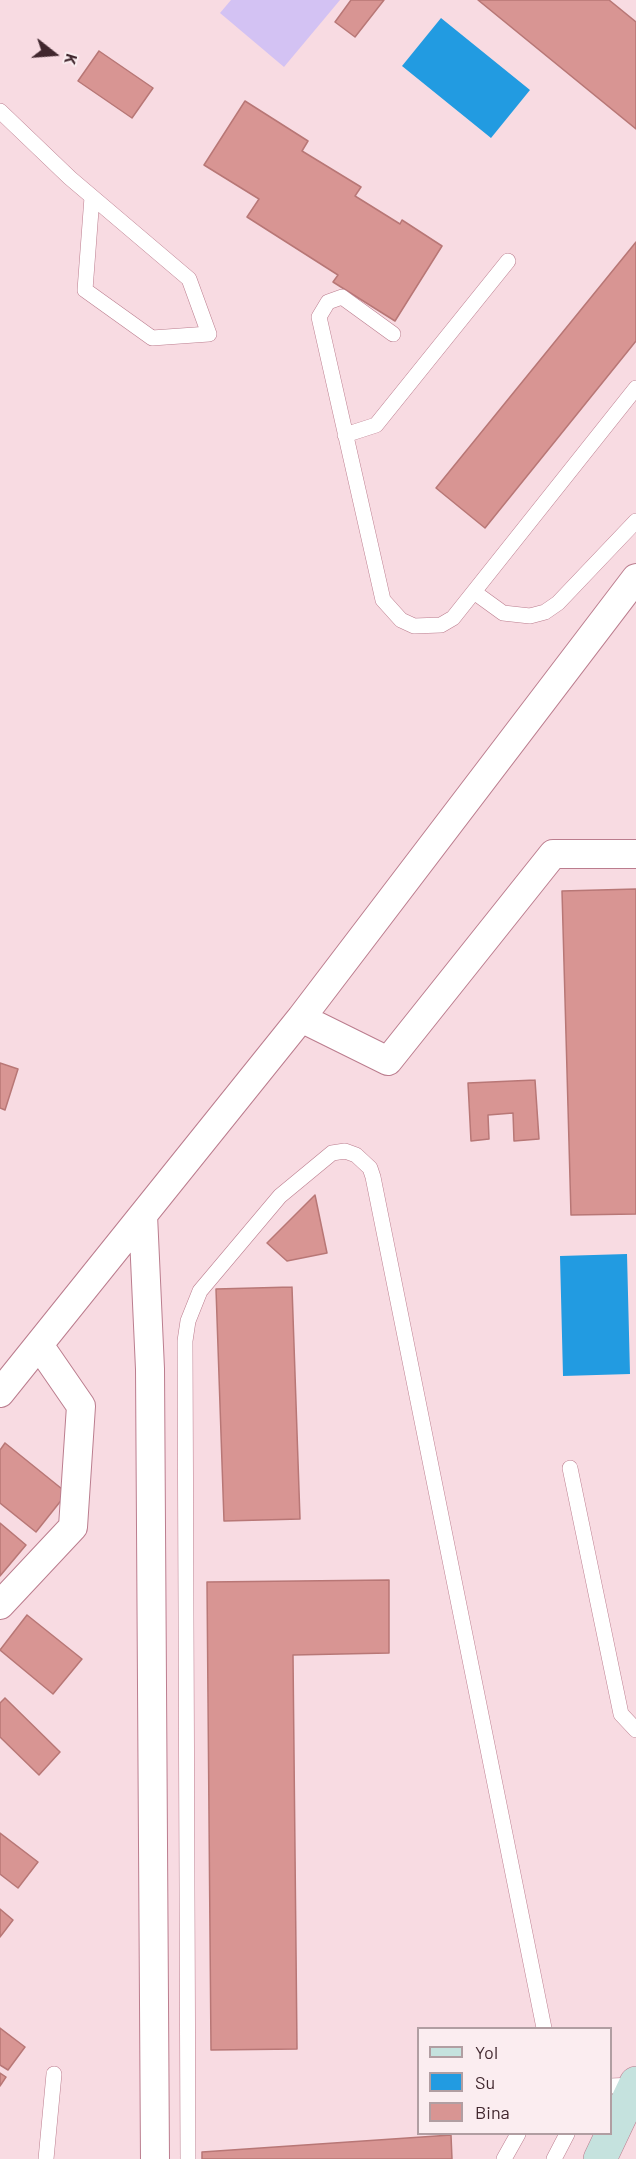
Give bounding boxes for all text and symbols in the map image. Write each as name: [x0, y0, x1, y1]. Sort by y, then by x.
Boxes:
north arrow: [24, 24, 84, 84]
text: K: [61, 52, 82, 67]
legend: [417, 2027, 612, 2135]
text: Yol: [475, 2041, 498, 2063]
text: Su: [475, 2071, 495, 2093]
text: Bina: [475, 2101, 510, 2123]

